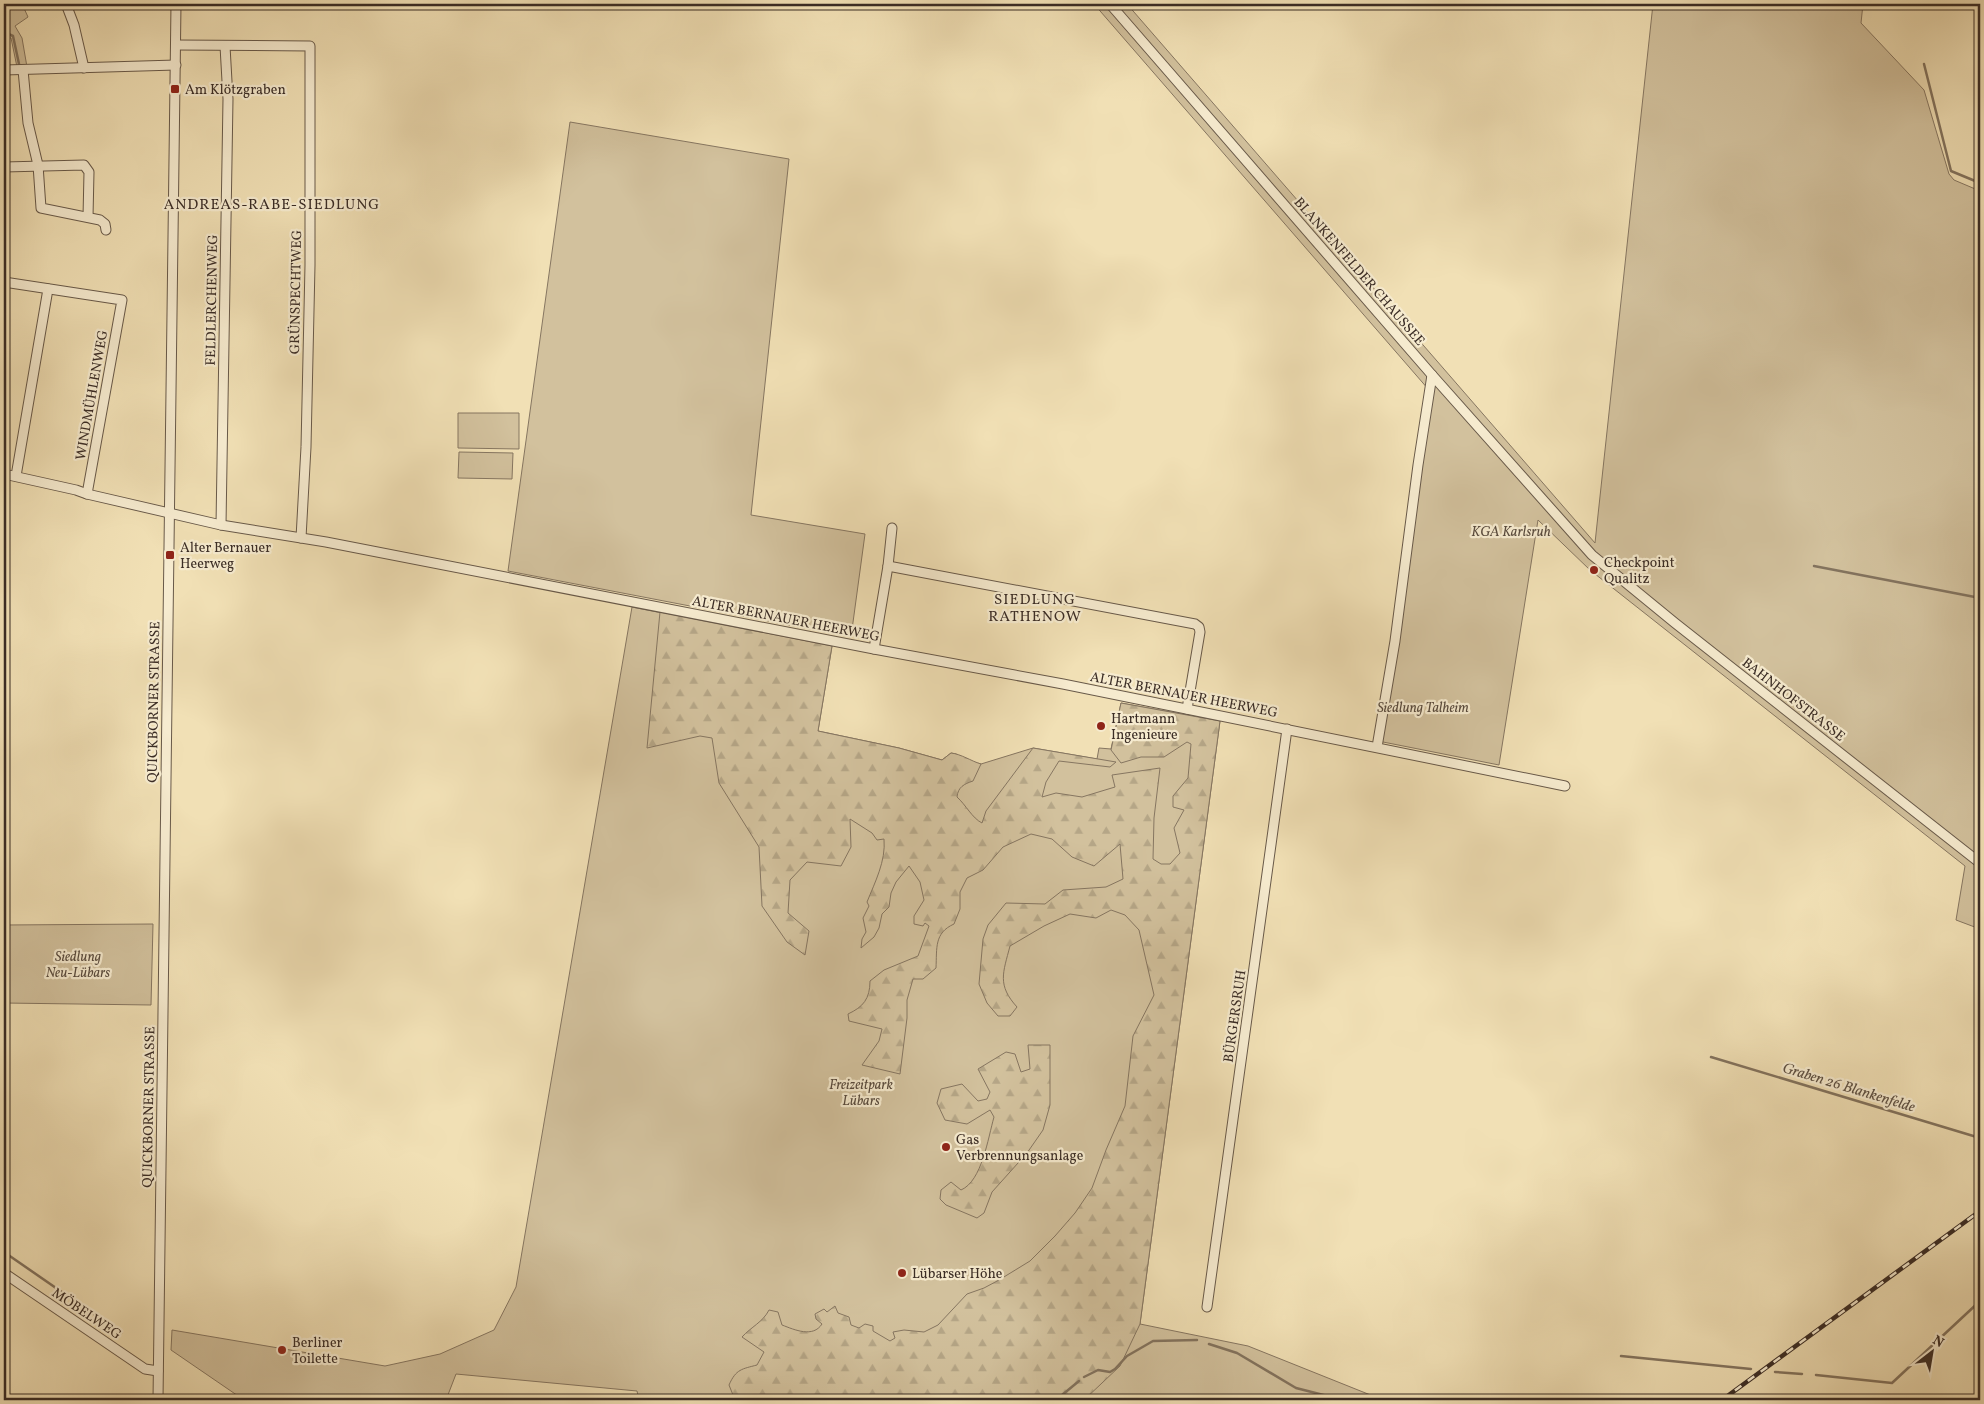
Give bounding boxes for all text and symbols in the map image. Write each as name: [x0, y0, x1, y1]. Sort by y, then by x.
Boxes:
place label: Am Klötzgraben: [185, 81, 286, 100]
marker: Am Klötzgraben: [169, 83, 181, 95]
street label: BLANKENFELDER CHAUSSEE: [1289, 194, 1429, 350]
district label: ANDREAS-RABE-SIEDLUNG: [164, 195, 380, 216]
street label: GRÜNSPECHTWEG: [286, 230, 307, 354]
street label: FELDLERCHENWEG: [202, 234, 223, 366]
street label: WINDMÜHLENWEG: [72, 329, 113, 462]
park label: KGA Karlsruh: [1471, 523, 1551, 542]
place label: Alter Bernauer Heerweg: [180, 539, 271, 574]
marker: Alter Bernauer Heerweg: [164, 549, 176, 561]
place label: Checkpoint Qualitz: [1604, 554, 1675, 589]
marker: Checkpoint Qualitz: [1588, 564, 1600, 576]
district label: SIEDLUNG RATHENOW: [988, 590, 1082, 628]
street label: ALTER BERNAUER HEERWEG: [690, 592, 881, 647]
street label: QUICKBORNER STRASSE: [144, 621, 165, 783]
street label: BAHNHOFSTRASSE: [1738, 654, 1849, 746]
street label: ALTER BERNAUER HEERWEG: [1088, 668, 1279, 723]
park label: Siedlung Talheim: [1377, 699, 1469, 718]
place label: Hartmann Ingenieure: [1111, 710, 1178, 745]
marker: Hartmann Ingenieure: [1095, 720, 1107, 732]
park label: Siedlung Neu-Lübars: [46, 948, 110, 983]
street label: BÜRGERSRUH: [1220, 969, 1251, 1064]
street label: QUICKBORNER STRASSE: [139, 1026, 160, 1188]
water label: Graben 26 Blankenfelde: [1780, 1058, 1918, 1119]
park label: Freizeitpark Lübars: [829, 1076, 894, 1111]
place label: Gas Verbrennungsanlage: [956, 1131, 1084, 1166]
marker: Gas Verbrennungsanlage: [940, 1141, 952, 1153]
place label: Lübarser Höhe: [912, 1265, 1003, 1284]
marker: Lübarser Höhe: [896, 1267, 908, 1279]
street label: MÖBELWEG: [48, 1284, 125, 1345]
north arrow: [1906, 1326, 1956, 1376]
text: N: [1929, 1331, 1947, 1353]
place label: Berliner Toilette: [292, 1334, 343, 1369]
marker: Berliner Toilette: [276, 1344, 288, 1356]

